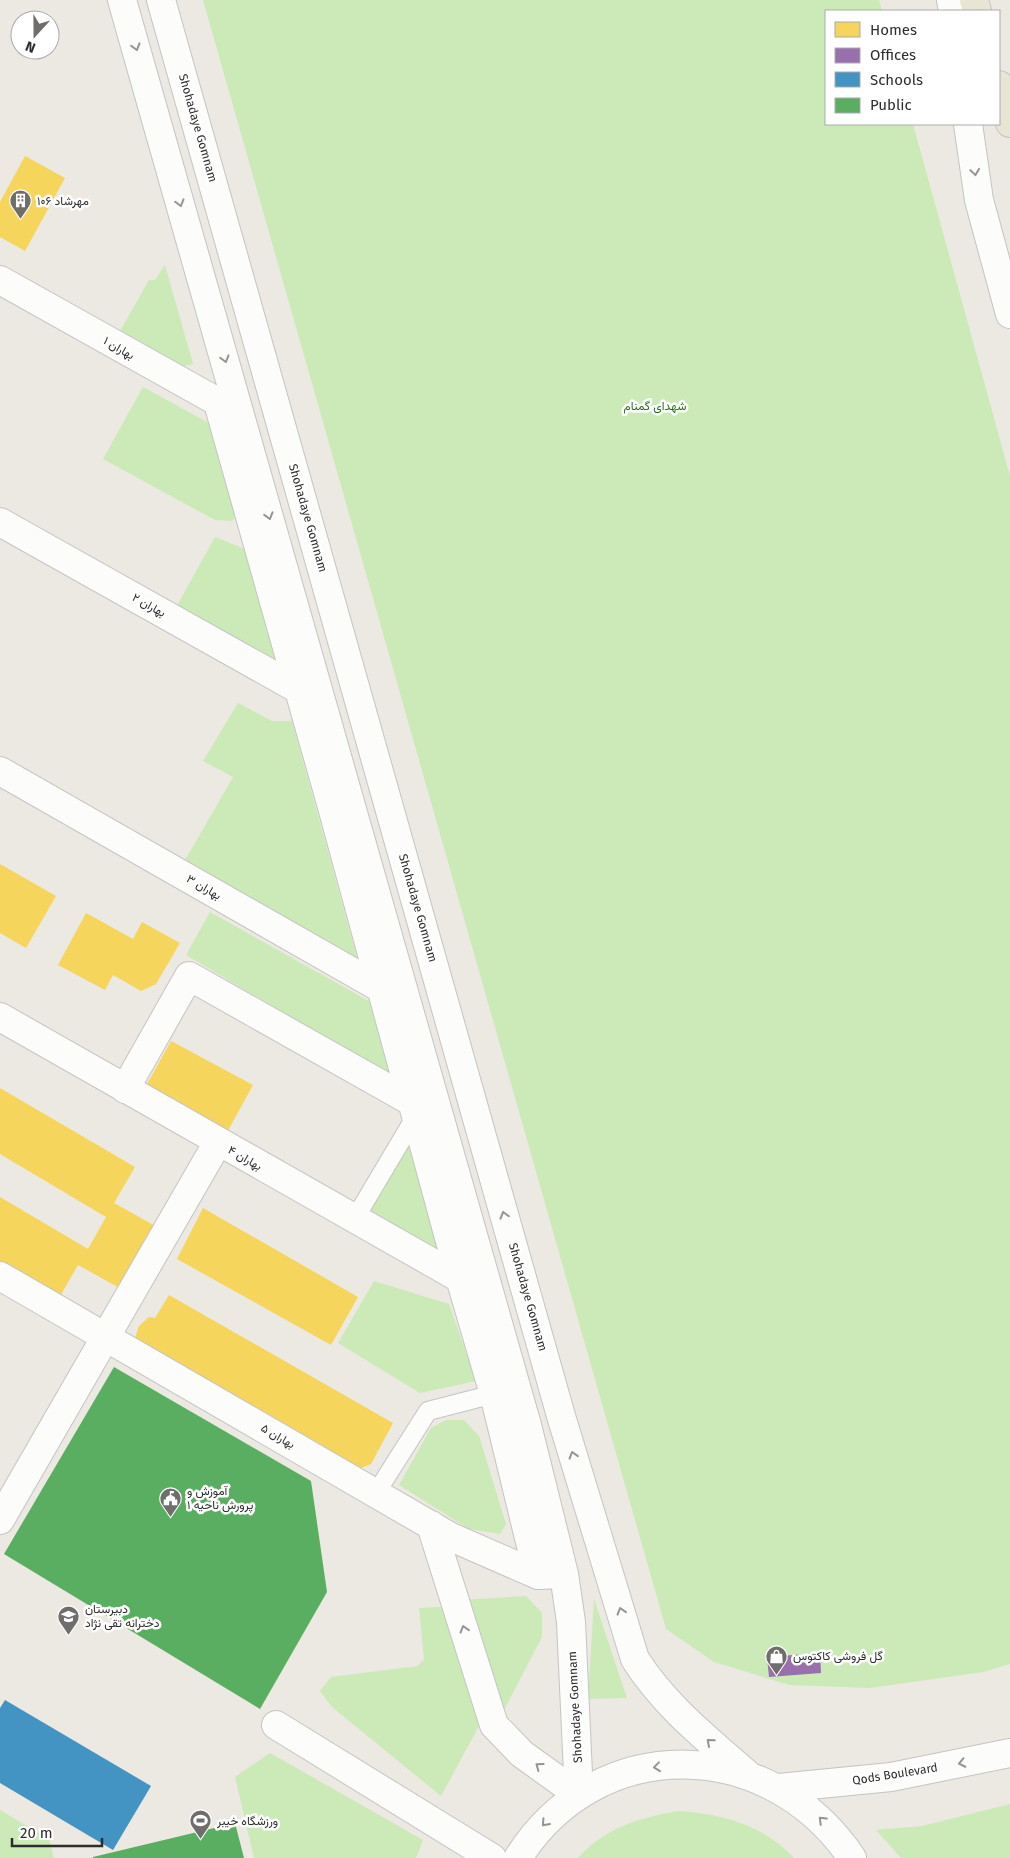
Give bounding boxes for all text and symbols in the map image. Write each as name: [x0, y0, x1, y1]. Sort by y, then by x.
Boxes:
north arrow: [10, 10, 60, 60]
legend: [825, 10, 1000, 125]
text: Homes: [870, 21, 917, 39]
text: N: [23, 37, 38, 56]
one-way arrow: [130, 42, 140, 50]
text: Offices: [870, 46, 916, 64]
text: Schools: [870, 71, 923, 89]
street label: Shohadaye Gomnam: [176, 72, 220, 184]
text: Public: [870, 96, 912, 114]
one-way arrow: [969, 168, 980, 176]
building icon: مهرشاد ۱۰۶: [9, 189, 33, 220]
place label: مهرشاد ۱۰۶: [37, 194, 89, 209]
one-way arrow: [174, 199, 185, 208]
street label: بهاران ۱: [100, 334, 137, 363]
one-way arrow: [219, 355, 229, 363]
park label: شهدای گمنام: [624, 399, 686, 414]
street label: Shohadaye Gomnam: [286, 462, 330, 574]
one-way arrow: [263, 511, 274, 520]
street label: بهاران ۲: [129, 590, 168, 621]
street label: Shohadaye Gomnam: [396, 852, 440, 964]
street label: بهاران ۳: [184, 871, 224, 903]
street label: بهاران ۴: [225, 1143, 264, 1174]
one-way arrow: [500, 1211, 510, 1220]
street label: Shohadaye Gomnam: [506, 1241, 550, 1353]
street label: بهاران ۵: [258, 1421, 298, 1452]
one-way arrow: [569, 1452, 579, 1460]
place label: آموزش و پرورش ناحیه ۱: [187, 1484, 253, 1513]
public building icon: آموزش و پرورش ناحیه ۱: [159, 1486, 183, 1517]
place label: دبیرستان دخترانه تقی نژاد: [85, 1602, 160, 1631]
school or university icon: دبیرستان دخترانه تقی نژاد: [57, 1604, 81, 1635]
one-way arrow: [616, 1607, 626, 1615]
one-way arrow: [459, 1625, 469, 1633]
shop icon: گل فروشی کاکتوس: [765, 1644, 789, 1675]
place label: گل فروشی کاکتوس: [793, 1649, 883, 1664]
street label: Shohadaye Gomnam: [565, 1651, 585, 1763]
one-way arrow: [707, 1739, 716, 1747]
one-way arrow: [958, 1757, 967, 1767]
street label: Qods Boulevard: [851, 1760, 939, 1788]
one-way arrow: [652, 1761, 660, 1772]
one-way arrow: [535, 1763, 545, 1772]
sports icon: ورزشگاه خیبر: [189, 1809, 213, 1840]
place label: ورزشگاه خیبر: [216, 1814, 278, 1829]
scale bar: [12, 1816, 102, 1848]
one-way arrow: [818, 1817, 827, 1826]
one-way arrow: [542, 1818, 551, 1827]
text: 20 m: [20, 1824, 53, 1842]

